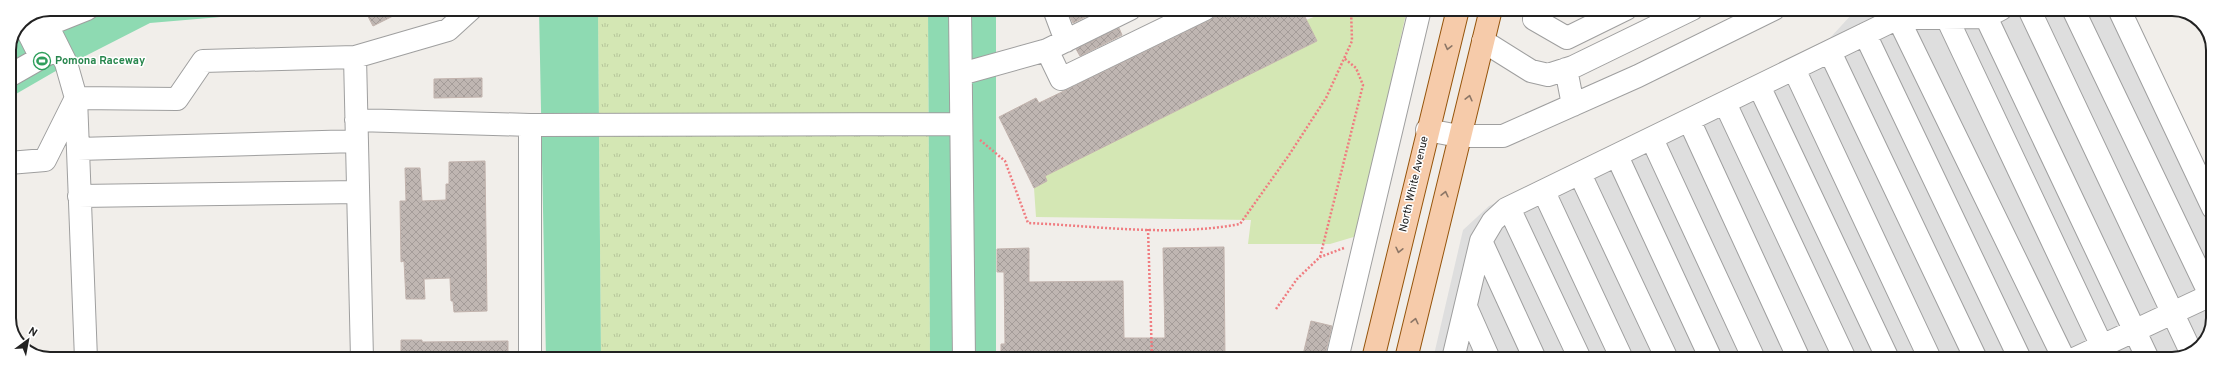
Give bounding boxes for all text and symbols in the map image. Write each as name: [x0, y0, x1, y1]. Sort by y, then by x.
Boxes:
one-way arrow: [1444, 43, 1453, 50]
sports icon: Pomona Raceway: [32, 51, 52, 71]
place label: Pomona Raceway: [55, 54, 145, 68]
one-way arrow: [1464, 95, 1472, 102]
street label: North White Avenue: [1396, 135, 1432, 233]
one-way arrow: [1441, 191, 1449, 198]
one-way arrow: [1395, 246, 1404, 253]
one-way arrow: [1411, 318, 1419, 324]
north arrow: [8, 320, 48, 360]
text: N: [26, 324, 40, 340]

